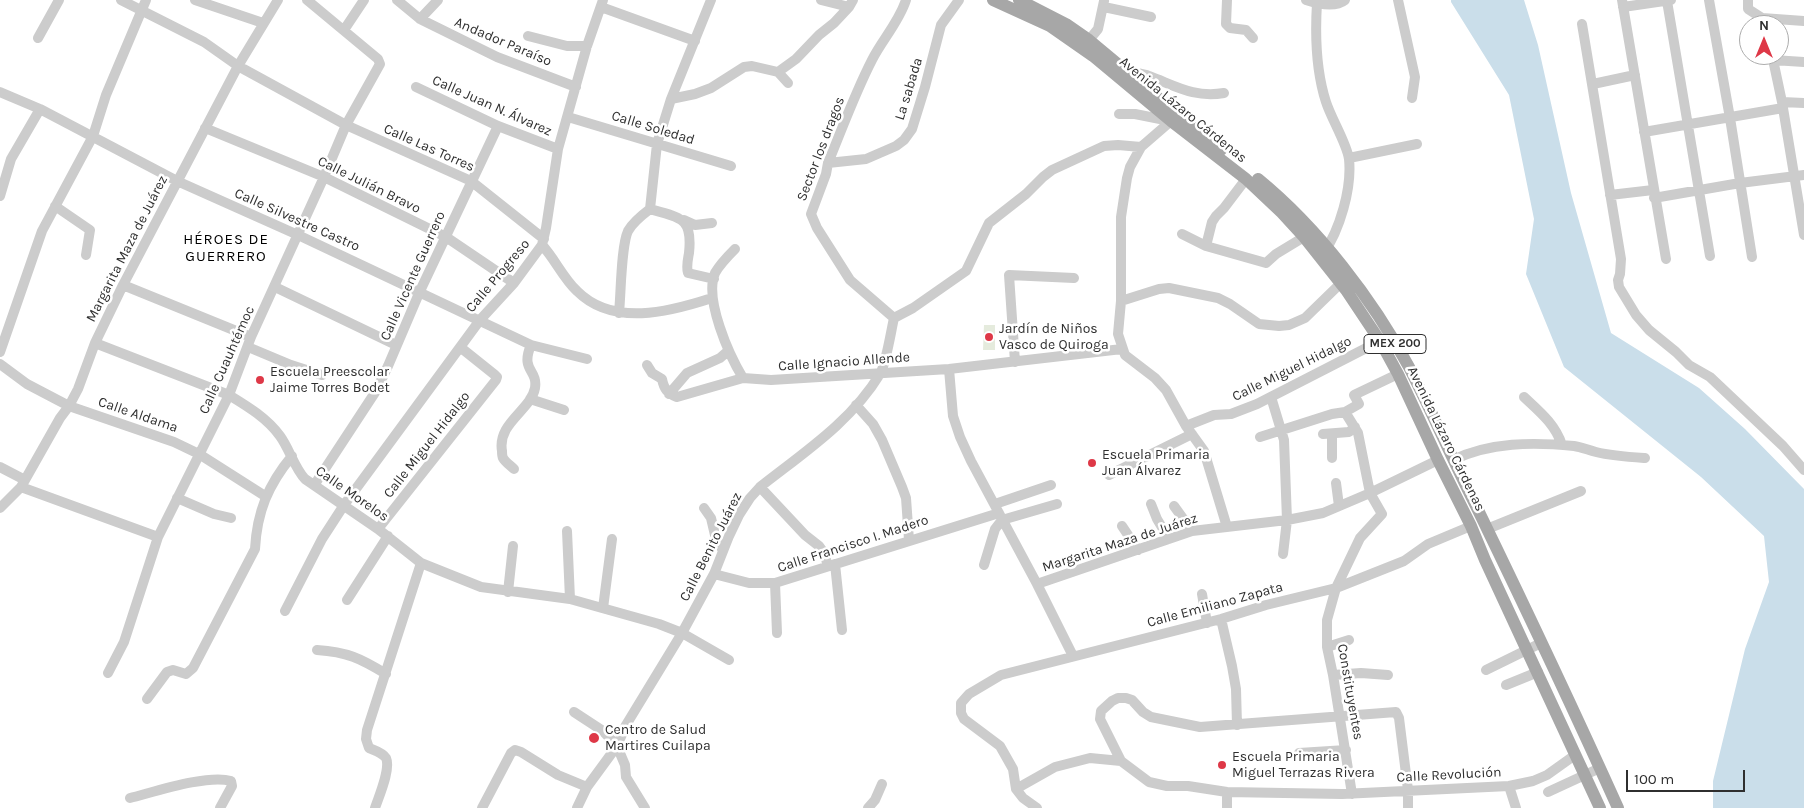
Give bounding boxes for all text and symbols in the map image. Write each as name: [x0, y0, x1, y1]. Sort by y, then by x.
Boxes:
street label: Andador Paraíso: [452, 14, 554, 70]
north arrow: [1739, 15, 1789, 65]
text: N: [1759, 17, 1769, 34]
street label: Avenida Lázaro Cárdenas: [1116, 53, 1250, 167]
street label: La sabada: [892, 56, 926, 122]
street label: Calle Juan N. Álvarez: [430, 72, 554, 140]
street label: Sector los dragos: [793, 94, 849, 204]
street label: Calle Soledad: [609, 107, 697, 149]
street label: Calle Las Torres: [381, 120, 477, 176]
street label: Calle Julián Bravo: [315, 153, 423, 217]
street label: Margarita Maza de Juárez: [83, 173, 171, 325]
street label: Calle Silvestre Castro: [232, 185, 362, 255]
street label: Calle Vicente Guerrero: [377, 209, 449, 343]
district label: HÉROES DE GUERRERO: [182, 231, 270, 266]
street label: Calle Progreso: [463, 236, 533, 316]
street label: Calle Cuauhtémoc: [196, 303, 258, 417]
place label: Jardín de Niños Vasco de Quiroga: [999, 321, 1109, 354]
marker: Jardín de Niños Vasco de Quiroga: [983, 331, 995, 343]
street label: Calle Miguel Hidalgo: [1230, 333, 1354, 405]
road number: MEX 200: [1364, 334, 1426, 354]
street label: Calle Ignacio Allende: [778, 349, 910, 375]
place label: Escuela Preescolar Jaime Torres Bodet: [270, 364, 390, 397]
street label: Avenida Lázaro Cárdenas: [1404, 364, 1488, 514]
marker: Escuela Preescolar Jaime Torres Bodet: [254, 374, 266, 386]
street label: Calle Miguel Hidalgo: [380, 388, 474, 502]
street label: Calle Aldama: [96, 393, 180, 437]
place label: Escuela Primaria Juan Álvarez: [1102, 447, 1210, 480]
marker: Escuela Primaria Juan Álvarez: [1086, 457, 1098, 469]
street label: Calle Morelos: [312, 463, 392, 525]
street label: Calle Benito Juárez: [676, 490, 746, 604]
street label: Margarita Maza de Juárez: [1040, 510, 1200, 576]
street label: Calle Francisco I. Madero: [775, 512, 931, 576]
street label: Calle Emiliano Zapata: [1145, 579, 1285, 631]
street label: Constituyentes: [1333, 643, 1367, 741]
place label: Centro de Salud Martires Cuilapa: [605, 722, 711, 754]
marker: Centro de Salud Martires Cuilapa: [587, 731, 601, 745]
place label: Escuela Primaria Miguel Terrazas Rivera: [1232, 749, 1375, 782]
marker: Escuela Primaria Miguel Terrazas Rivera: [1216, 759, 1228, 771]
scale bar: [1629, 760, 1748, 792]
street label: Calle Revolución: [1396, 764, 1502, 786]
text: 100 m: [1634, 770, 1674, 788]

